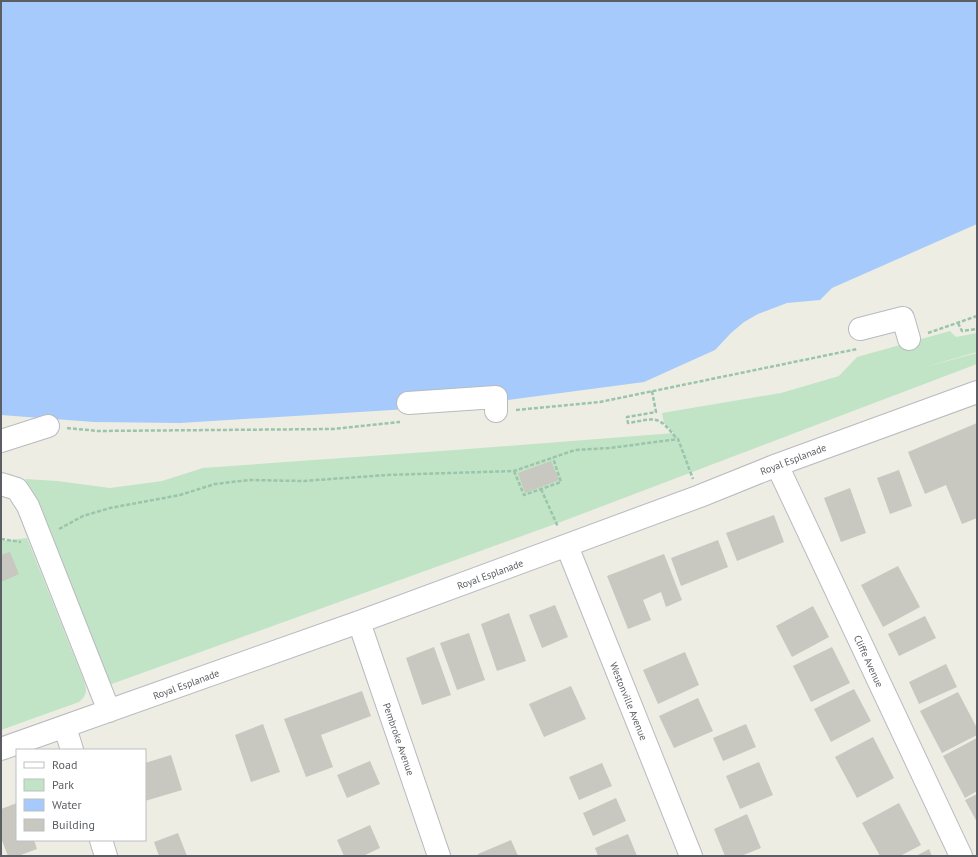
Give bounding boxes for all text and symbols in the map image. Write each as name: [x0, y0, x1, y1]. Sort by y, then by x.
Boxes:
street label: Royal Esplanade: [758, 441, 828, 478]
street label: Royal Esplanade: [455, 556, 525, 592]
street label: Cliffe Avenue: [851, 633, 886, 689]
street label: Westonville Avenue: [607, 660, 650, 742]
street label: Royal Esplanade: [151, 666, 221, 702]
street label: Pembroke Avenue: [380, 701, 417, 777]
legend: [16, 749, 146, 841]
text: Road: [52, 757, 77, 772]
text: Park: [52, 777, 74, 792]
text: Water: [52, 797, 82, 812]
text: Building: [52, 817, 95, 832]

